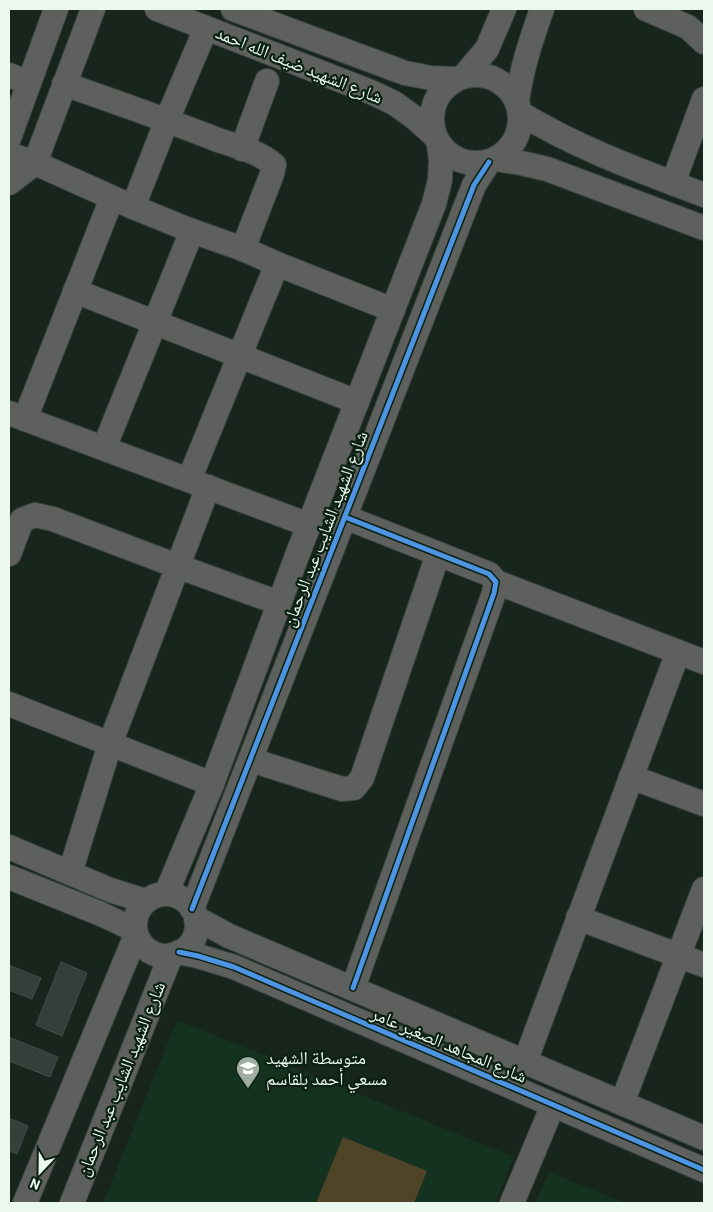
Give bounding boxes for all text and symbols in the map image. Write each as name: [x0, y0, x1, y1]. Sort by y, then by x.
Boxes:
street label: شارع الشهيد ضيف الله احمد: [212, 20, 386, 109]
street label: شارع الشهيد الشايب عبد الرحمان: [276, 427, 373, 630]
street label: شارع الشهيد الشايب عبد الرحمان: [71, 978, 170, 1180]
street label: شارع المجاهد الصغير عامر: [367, 1001, 531, 1088]
place label: متوسطة الشهيد مسعي أحمد بلقاسم: [266, 1046, 387, 1094]
school or university icon: متوسطة الشهيد مسعي أحمد بلقاسم: [235, 1055, 261, 1089]
north arrow: [15, 1147, 65, 1197]
text: N: [27, 1175, 42, 1194]

